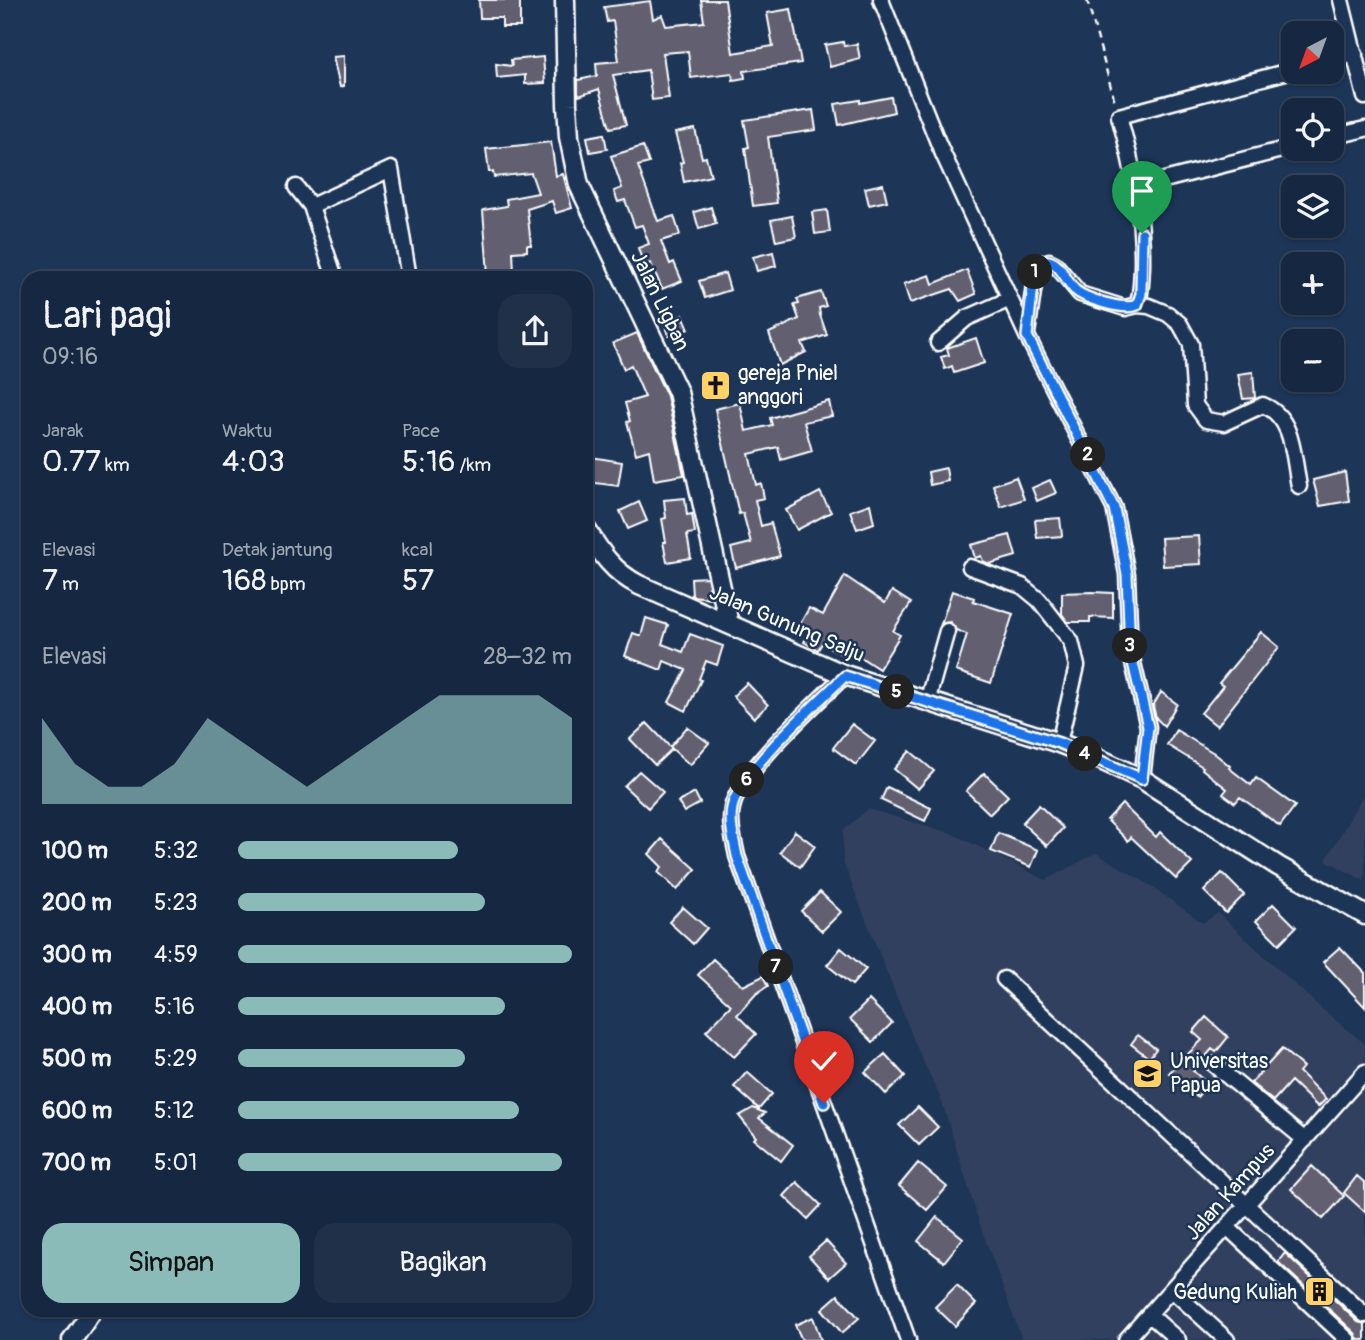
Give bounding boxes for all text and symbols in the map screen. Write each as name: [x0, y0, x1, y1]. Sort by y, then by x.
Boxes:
north arrow: [1281, 21, 1344, 84]
map controls: [1281, 21, 1344, 392]
button: locate: [1281, 98, 1344, 161]
pin: [1112, 161, 1172, 233]
icon: arrive: [1123, 172, 1161, 210]
button: layers: [1281, 175, 1344, 238]
street label: Jalan Ligban: [624, 247, 696, 355]
button: +: [1281, 252, 1344, 315]
pin: 1: [1018, 254, 1052, 290]
text: 1: [1031, 259, 1038, 283]
text: Lari pagi: [42, 292, 171, 340]
button: share: [498, 294, 572, 368]
button: −: [1281, 329, 1344, 392]
text: 09:16: [42, 342, 98, 371]
place label: gereja Pniel anggori: [738, 360, 838, 411]
church icon: gereja Pniel anggori: [698, 368, 732, 402]
text: Jarak: [42, 419, 83, 443]
text: Waktu: [222, 419, 272, 443]
text: Pace: [402, 419, 440, 443]
pin: 2: [1070, 438, 1106, 472]
text: 2: [1082, 442, 1093, 466]
text: 0.77: [42, 443, 101, 480]
text: 4:03: [222, 443, 285, 480]
text: 5:16: [402, 443, 455, 480]
text: km: [101, 453, 130, 477]
text: /km: [455, 453, 491, 477]
text: Elevasi: [42, 538, 95, 562]
text: Detak jantung: [222, 538, 333, 562]
text: kcal: [402, 538, 433, 562]
text: 7: [42, 562, 58, 599]
text: 168: [222, 562, 266, 599]
text: 57: [402, 562, 434, 599]
text: m: [58, 572, 79, 596]
text: bpm: [266, 572, 306, 596]
street label: Jalan Gunung Salju: [705, 579, 869, 669]
pin: 3: [1112, 628, 1148, 664]
text: 3: [1124, 633, 1135, 657]
text: Elevasi: [42, 642, 106, 671]
text: 28–32 m: [483, 642, 572, 671]
pin: 5: [880, 674, 914, 710]
text: 5: [891, 679, 902, 703]
pin: 4: [1068, 736, 1102, 772]
text: 4: [1079, 741, 1090, 765]
pin: 6: [730, 762, 764, 798]
text: 6: [741, 767, 752, 791]
text: 100 m: [42, 836, 108, 865]
text: 5:32: [154, 836, 198, 865]
text: 200 m: [42, 888, 112, 917]
text: 5:23: [154, 888, 198, 917]
text: 300 m: [42, 940, 112, 969]
text: 4:59: [154, 940, 198, 969]
pin: 7: [758, 950, 794, 984]
text: 7: [770, 954, 781, 978]
text: 400 m: [42, 992, 112, 1021]
text: 5:16: [154, 992, 195, 1021]
pin: [794, 1031, 854, 1103]
icon: check: [805, 1042, 843, 1080]
text: 500 m: [42, 1044, 111, 1073]
text: 5:29: [154, 1044, 197, 1073]
place label: Universitas Papua: [1170, 1048, 1269, 1099]
school or university icon: Universitas Papua: [1130, 1056, 1164, 1090]
text: 600 m: [42, 1096, 112, 1125]
text: 5:12: [154, 1096, 194, 1125]
street label: Jalan Kampus: [1179, 1137, 1281, 1246]
text: 700 m: [42, 1148, 111, 1177]
text: 5:01: [154, 1148, 197, 1177]
button: Simpan: [42, 1223, 300, 1303]
button: Bagikan: [314, 1223, 572, 1303]
building icon: Gedung Kuliah: [1303, 1275, 1337, 1309]
place label: Gedung Kuliah: [1173, 1279, 1297, 1306]

